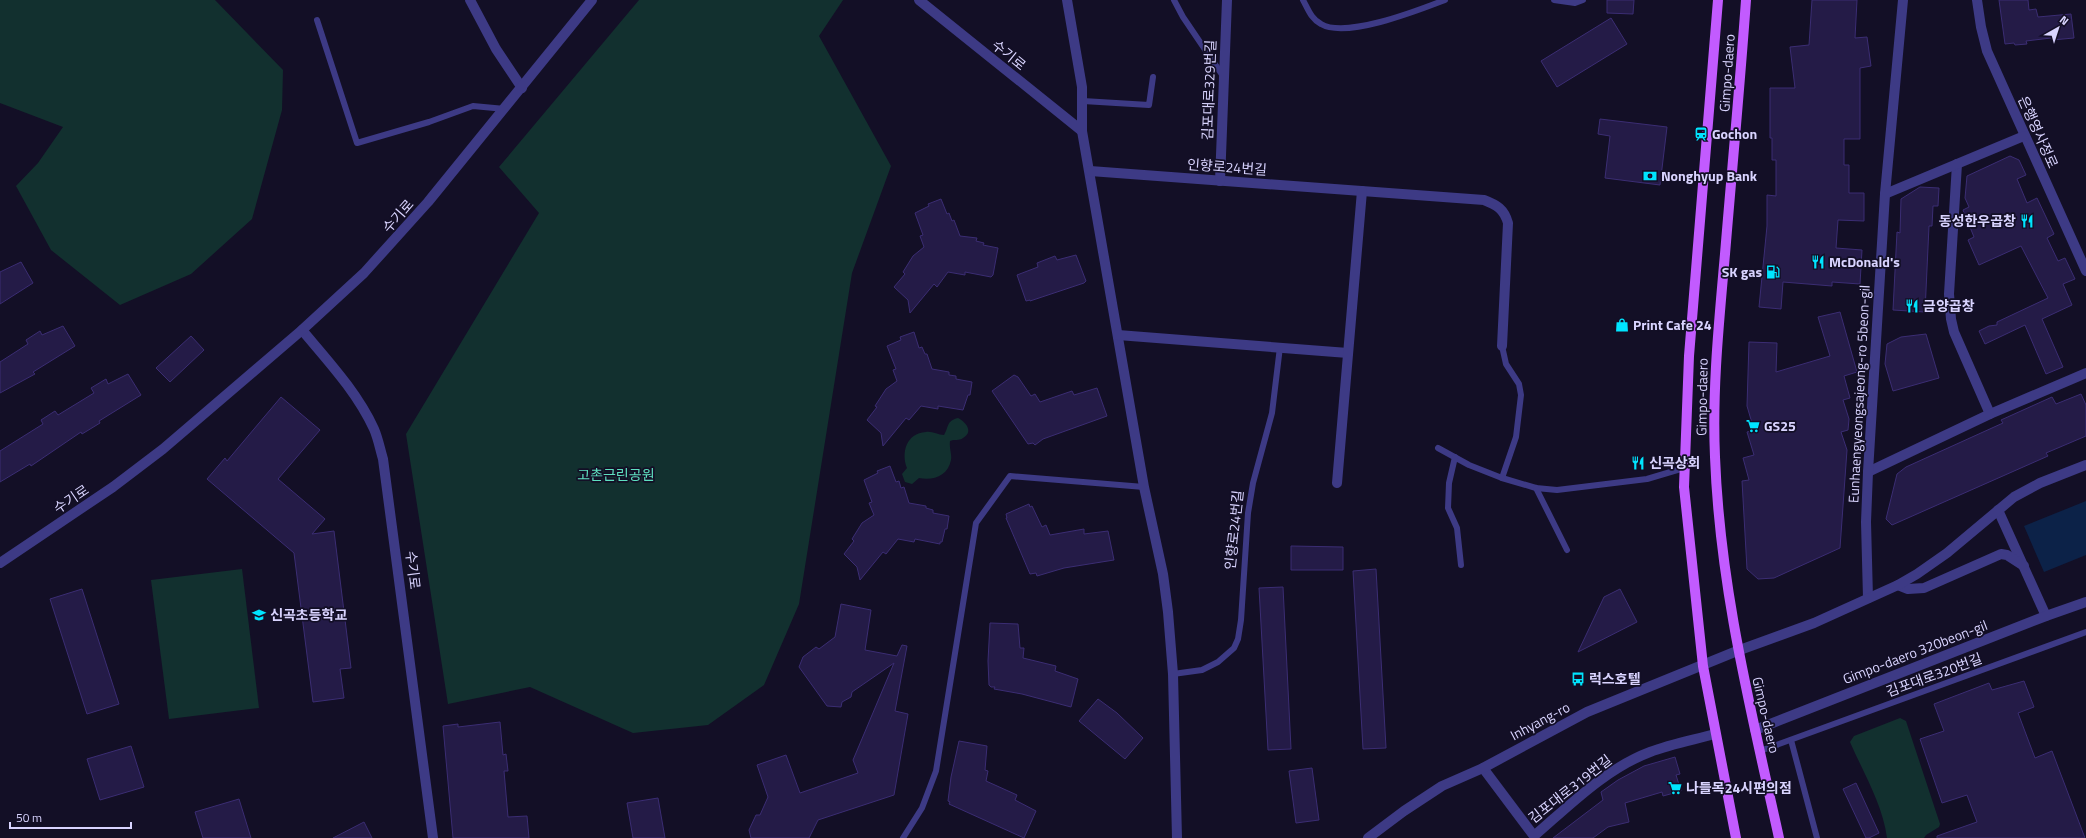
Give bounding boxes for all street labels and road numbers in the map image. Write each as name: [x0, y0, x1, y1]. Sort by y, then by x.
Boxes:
street label: Gimpo-daero: [1713, 33, 1740, 113]
street label: 수기로: [988, 34, 1031, 75]
street label: 김포대로329번길: [1196, 39, 1221, 141]
street label: 은행영사정로: [2013, 92, 2064, 171]
street label: 인향로24번길: [1186, 153, 1268, 180]
street label: 수기로: [377, 194, 418, 237]
street label: Eunhaengyeongsajeong-ro 5beon-gil: [1842, 284, 1875, 504]
street label: Gimpo-daero: [1690, 358, 1713, 436]
street label: 수기로: [49, 479, 93, 518]
street label: 인향로24번길: [1219, 489, 1248, 571]
street label: 수기로: [401, 549, 426, 591]
street label: Gimpo-daero 320beon-gil: [1839, 614, 1990, 689]
street label: 김포대로320번길: [1883, 647, 1985, 702]
street label: Gimpo-daero: [1747, 675, 1785, 755]
street label: Inhyang-ro: [1506, 696, 1573, 745]
street label: 김포대로319번길: [1524, 749, 1616, 828]

